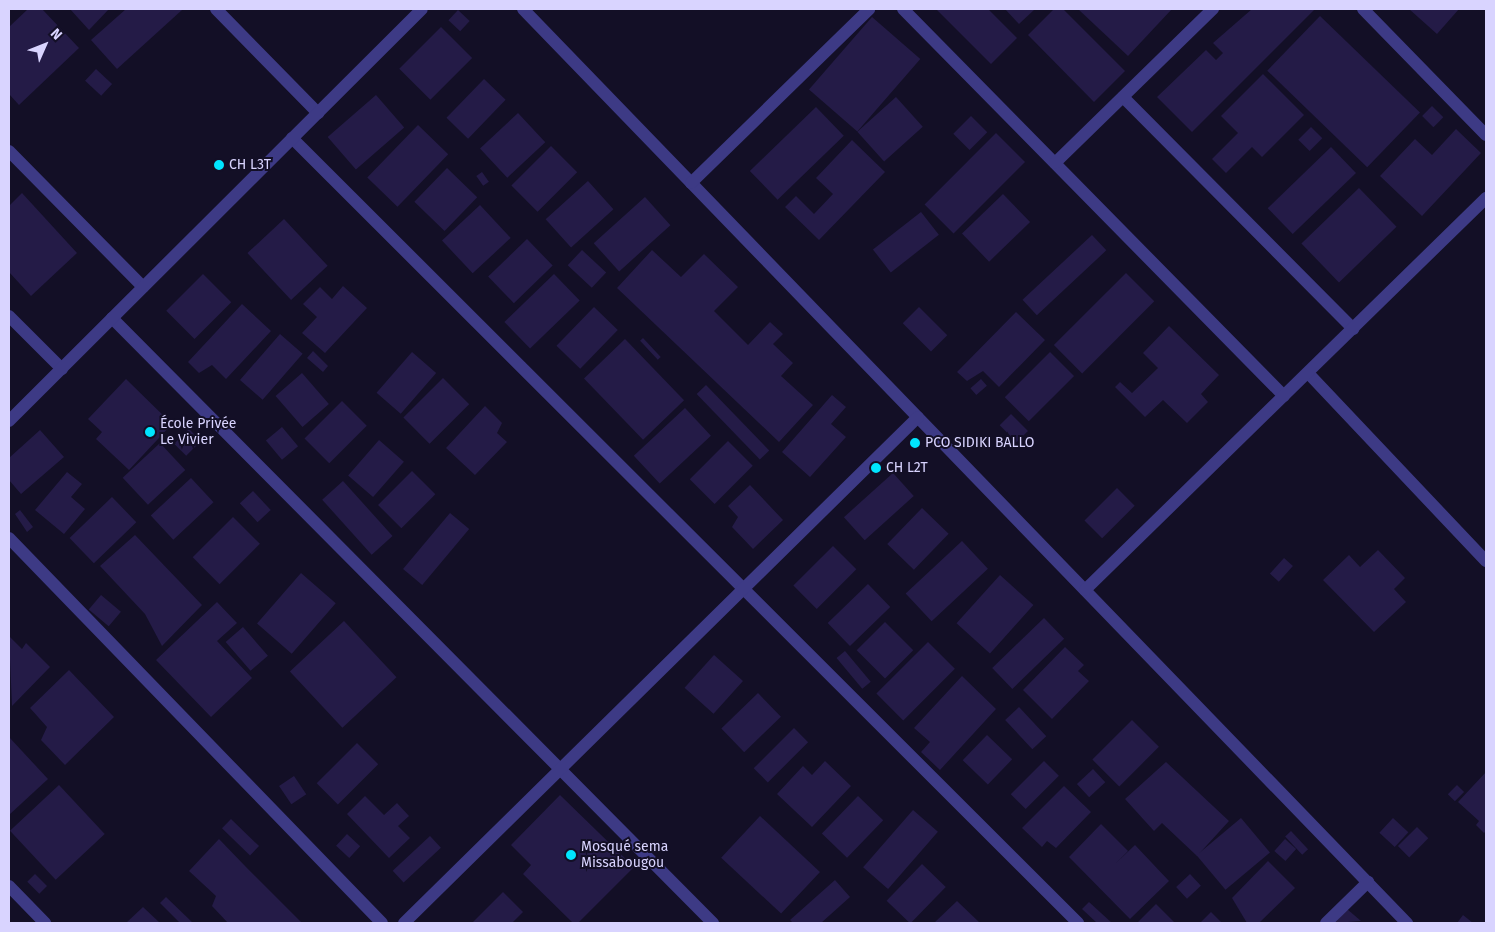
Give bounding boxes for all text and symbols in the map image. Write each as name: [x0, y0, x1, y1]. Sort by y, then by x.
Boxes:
north arrow: [20, 20, 70, 70]
text: N: [47, 25, 65, 43]
place label: CH L3T: [229, 157, 271, 173]
marker: CH L3T: [213, 159, 225, 171]
place label: École Privée Le Vivier: [160, 416, 236, 448]
marker: École Privée Le Vivier: [144, 426, 156, 438]
place label: PCO SIDIKI BALLO: [925, 435, 1035, 451]
marker: PCO SIDIKI BALLO: [909, 437, 921, 449]
place label: CH L2T: [886, 460, 928, 476]
marker: CH L2T: [870, 462, 882, 474]
place label: Mosqué sema Missabougou: [581, 839, 668, 872]
marker: Mosqué sema Missabougou: [565, 849, 577, 861]

